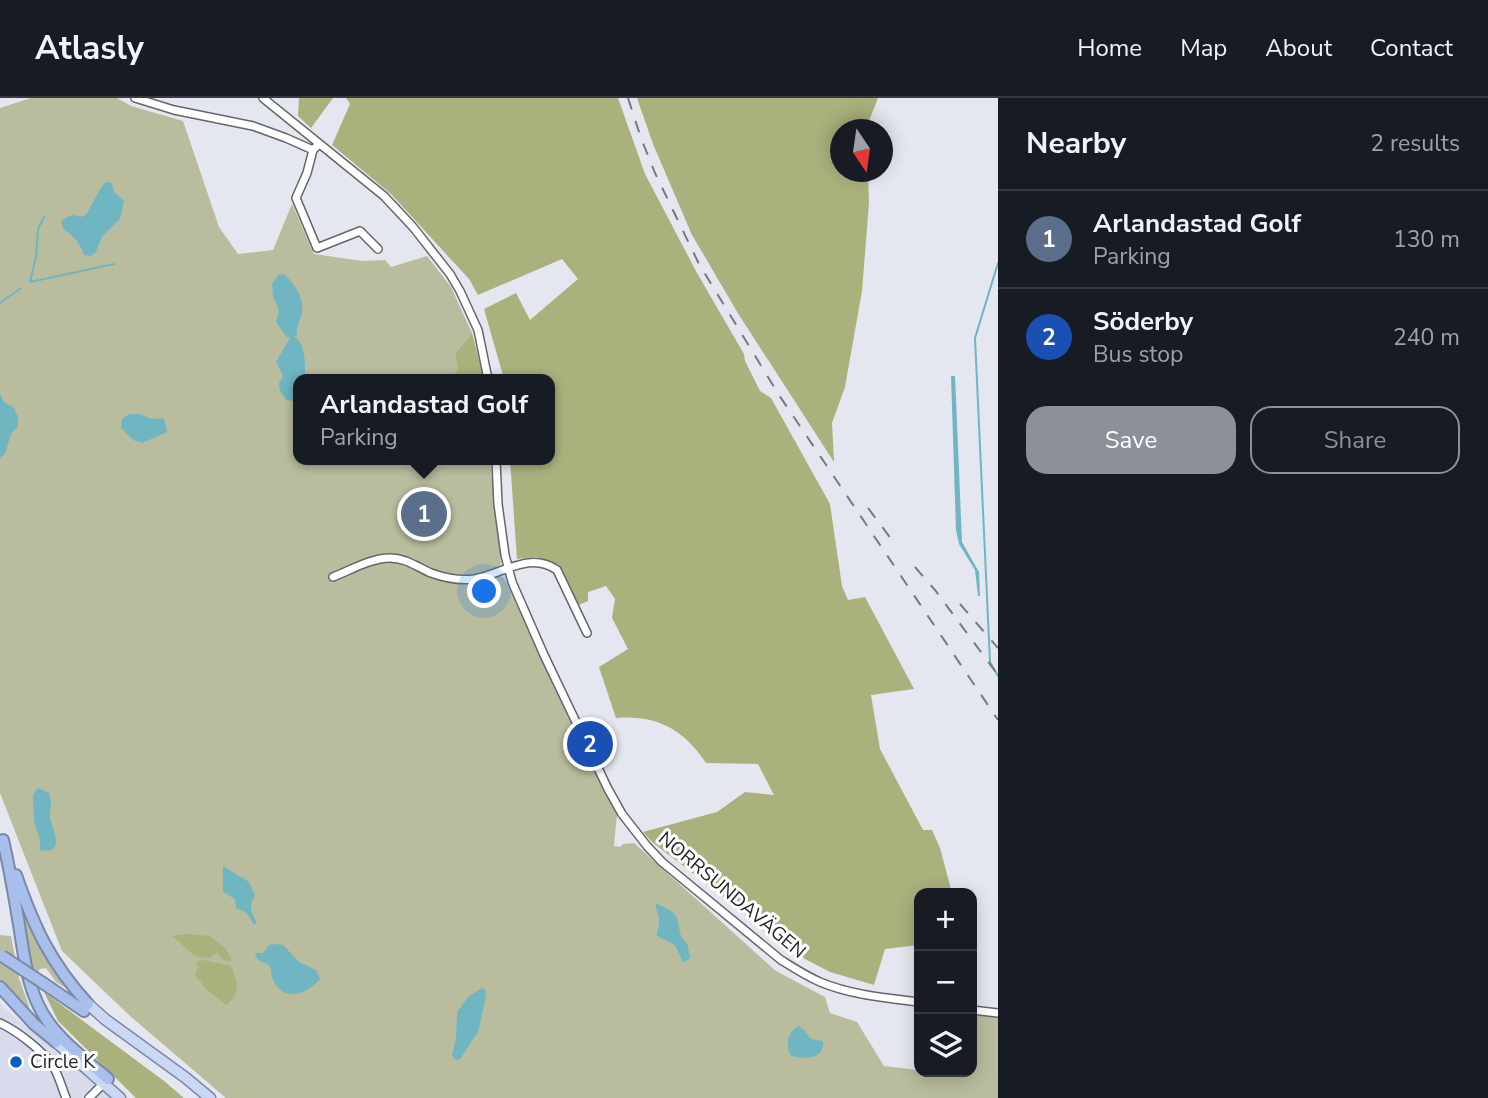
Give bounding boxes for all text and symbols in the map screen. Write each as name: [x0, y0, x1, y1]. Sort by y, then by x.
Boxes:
text: Atlasly: [35, 26, 144, 71]
text: Home: [1077, 32, 1142, 64]
text: Map: [1180, 32, 1227, 64]
text: About: [1265, 32, 1332, 64]
text: Contact: [1370, 32, 1453, 64]
north arrow: [830, 119, 893, 182]
text: Nearby: [1026, 123, 1126, 164]
text: 2 results: [1370, 128, 1460, 159]
text: Arlandastad Golf: [1093, 206, 1301, 241]
text: 1: [1042, 224, 1056, 255]
text: 130 m: [1393, 224, 1460, 255]
text: Parking: [1093, 241, 1171, 272]
text: Söderby: [1093, 304, 1193, 339]
text: 2: [1042, 322, 1056, 353]
text: 240 m: [1393, 322, 1460, 353]
text: Bus stop: [1093, 339, 1184, 370]
popup: [293, 374, 555, 465]
text: Arlandastad Golf: [320, 387, 528, 422]
button: Save: [1026, 406, 1236, 474]
button: Share: [1250, 406, 1460, 474]
text: Parking: [320, 422, 398, 453]
pin: 1: [401, 488, 447, 540]
your location: [467, 574, 501, 608]
pin: 2: [567, 718, 613, 770]
street label: NORRSUNDAVÄGEN: [653, 826, 811, 964]
map controls: [914, 888, 977, 1077]
button: +: [914, 888, 977, 951]
button: −: [914, 951, 977, 1014]
button: layers: [914, 1014, 977, 1077]
place label: Circle K: [30, 1049, 96, 1075]
marker: Circle K: [8, 1054, 24, 1070]

